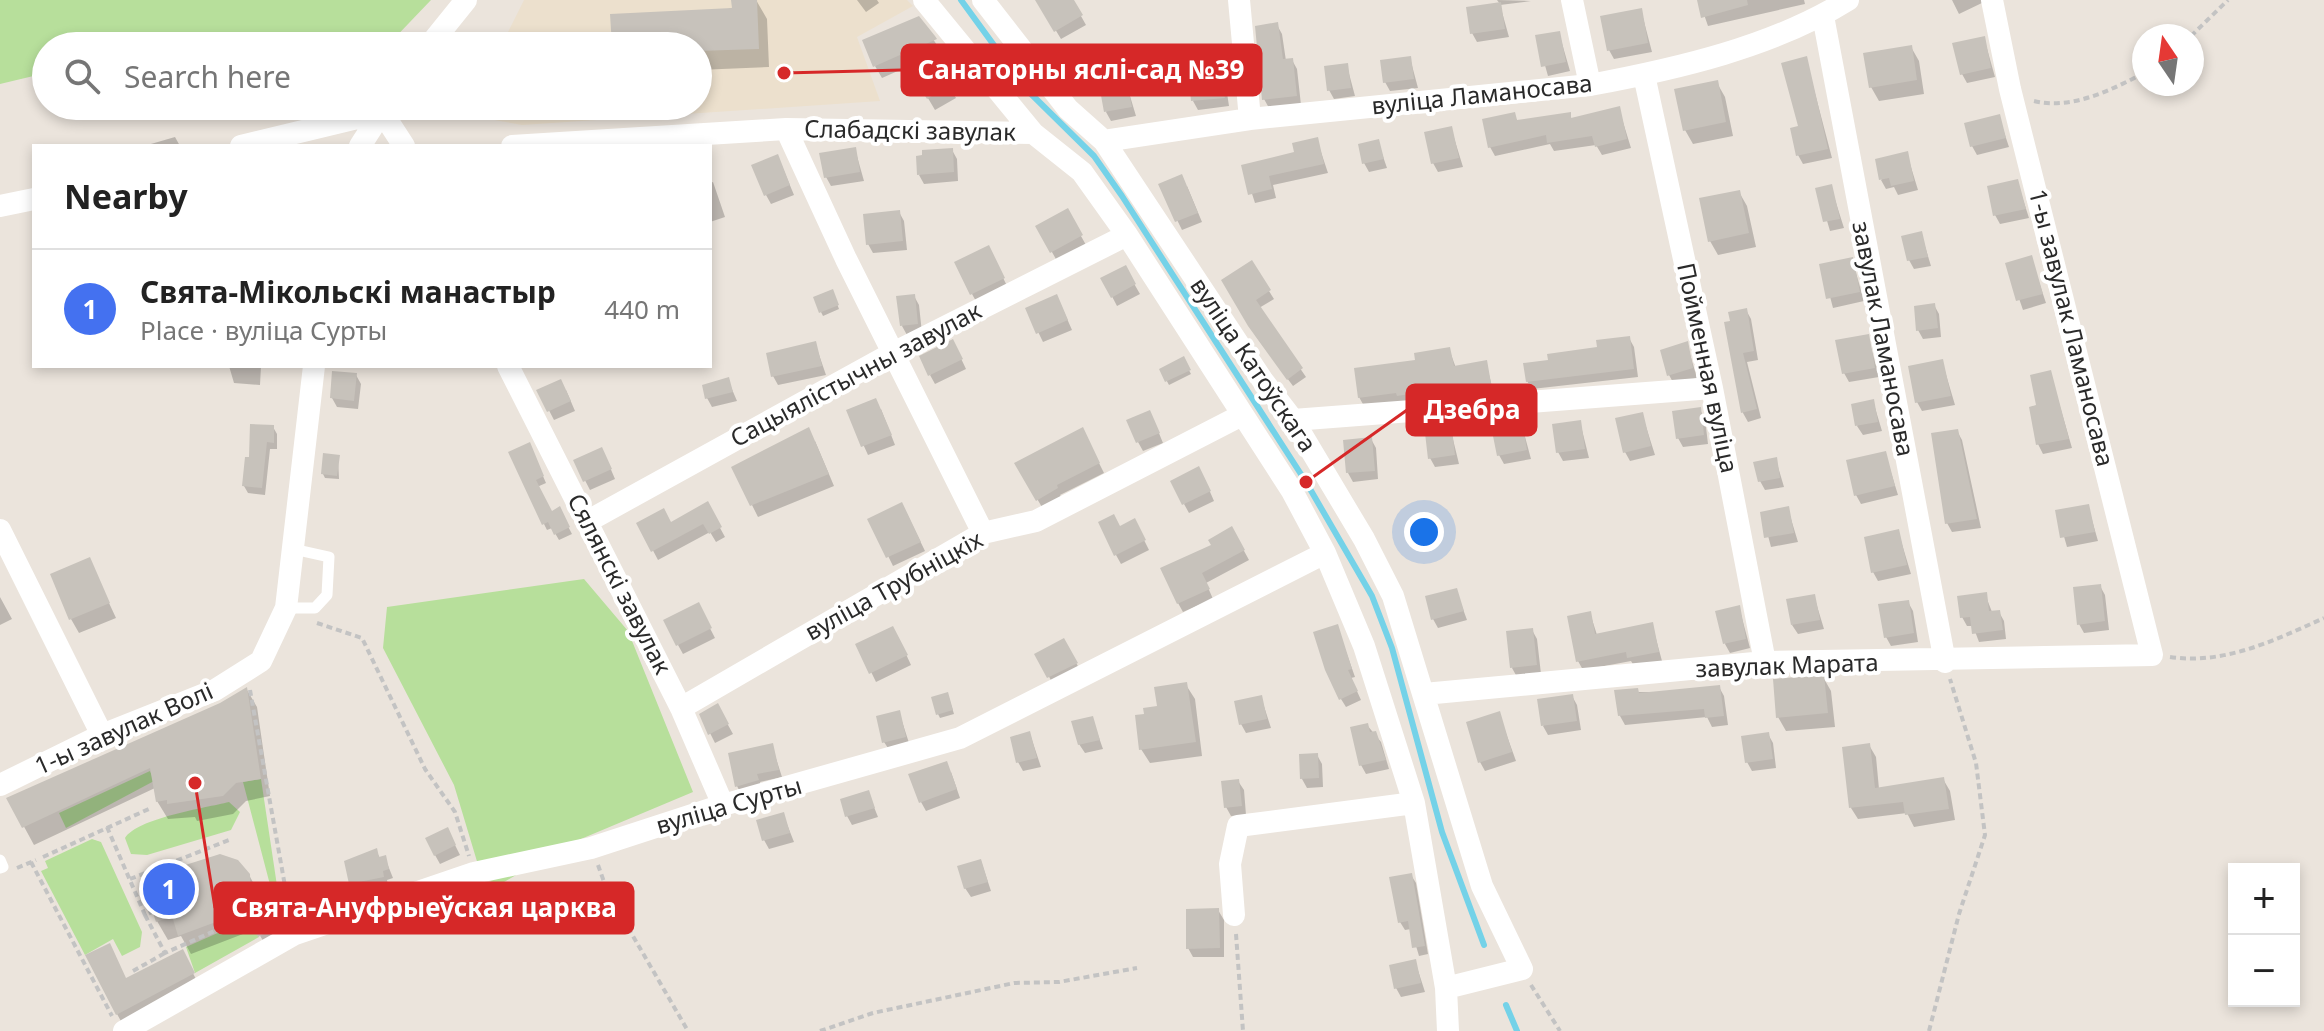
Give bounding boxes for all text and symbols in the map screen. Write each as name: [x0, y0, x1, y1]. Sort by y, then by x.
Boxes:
north arrow: [2132, 24, 2204, 96]
search box: [32, 32, 712, 120]
callout: Санаторны яслі-сад №39: [902, 45, 1261, 95]
text: Санаторны яслі-сад №39: [918, 51, 1244, 87]
icon: search: [60, 54, 104, 98]
text: Search here: [124, 56, 291, 97]
street label: вуліца Ламаносава: [1370, 66, 1594, 122]
street label: Слабадскі завулак: [804, 111, 1016, 148]
text: Nearby: [64, 173, 188, 219]
street label: 1-ы завулак Ламаносава: [2022, 186, 2123, 470]
street label: завулак Ламаносава: [1846, 218, 1923, 459]
street label: Пойменная вуліца: [1670, 260, 1747, 476]
street label: вуліца Катоўскага: [1184, 270, 1325, 458]
text: Свята-Мікольскі манастыр: [140, 271, 556, 312]
text: 1: [83, 291, 97, 327]
text: 440 m: [604, 291, 680, 327]
street label: Сацыялістычны завулак: [724, 293, 987, 454]
text: Place · вуліца Сурты: [140, 312, 387, 348]
callout: Дзебра: [1407, 385, 1536, 435]
text: Дзебра: [1424, 391, 1520, 427]
street label: Сялянскі завулак: [561, 487, 680, 679]
your location: [1404, 512, 1444, 552]
street label: вуліца Трубніцкіх: [798, 522, 989, 647]
street label: завулак Марата: [1695, 645, 1879, 684]
street label: 1-ы завулак Волі: [29, 674, 218, 782]
street label: вуліца Сурты: [652, 768, 805, 841]
pin: 1: [143, 859, 195, 919]
map controls: [2228, 863, 2300, 1007]
button: +: [2228, 863, 2300, 935]
callout: Свята-Ануфрыеўская царква: [215, 883, 633, 933]
text: Свята-Ануфрыеўская царква: [231, 889, 617, 925]
button: −: [2228, 935, 2300, 1007]

